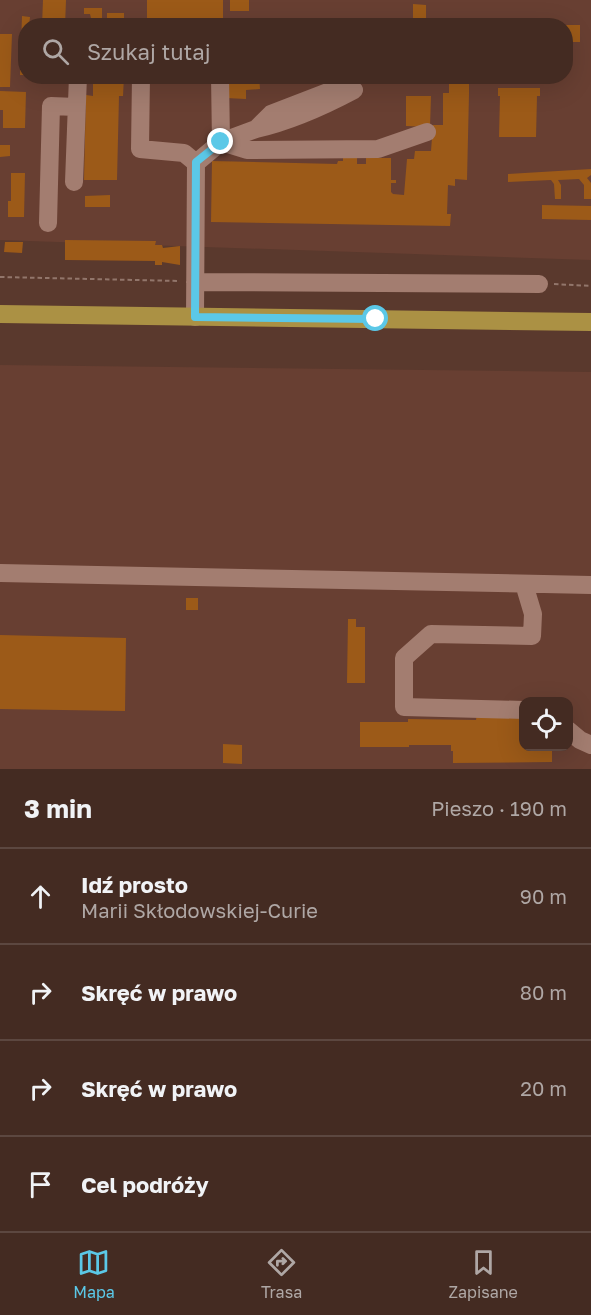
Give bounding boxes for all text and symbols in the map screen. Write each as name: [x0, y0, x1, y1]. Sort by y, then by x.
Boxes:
search box: [18, 18, 573, 84]
icon: search: [39, 35, 72, 68]
text: Szukaj tutaj: [87, 38, 211, 65]
route end: [207, 128, 233, 154]
route start: [362, 305, 388, 331]
map controls: [519, 697, 573, 751]
button: locate: [519, 697, 573, 751]
text: 3 min: [24, 793, 92, 824]
text: Pieszo · 190 m: [431, 796, 567, 820]
text: Idź prosto: [81, 871, 188, 898]
icon: ahead: [24, 880, 57, 913]
text: 90 m: [520, 884, 567, 908]
text: Marii Skłodowskiej-Curie: [81, 898, 318, 922]
icon: right: [24, 976, 57, 1009]
text: Skręć w prawo: [81, 979, 237, 1006]
text: 80 m: [520, 980, 567, 1004]
icon: right: [24, 1072, 57, 1105]
text: Skręć w prawo: [81, 1075, 237, 1102]
text: 20 m: [520, 1076, 567, 1100]
icon: arrive: [24, 1168, 57, 1201]
text: Cel podróży: [81, 1171, 209, 1198]
tab: Mapa: [73, 1246, 115, 1302]
tab: Trasa: [261, 1246, 302, 1302]
tab: Zapisane: [448, 1246, 518, 1302]

